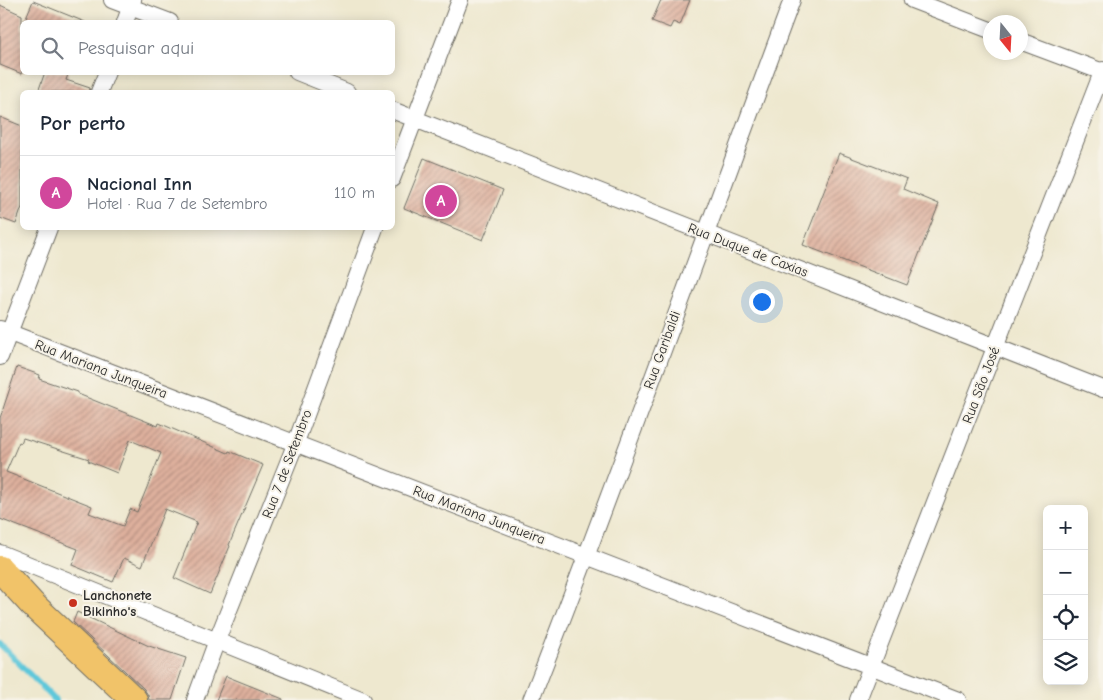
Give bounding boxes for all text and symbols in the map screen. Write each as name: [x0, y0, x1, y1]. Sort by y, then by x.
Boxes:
north arrow: [983, 15, 1028, 60]
search box: [20, 20, 395, 75]
icon: search: [38, 34, 66, 62]
text: Pesquisar aqui: [78, 37, 194, 59]
text: Por perto: [40, 111, 125, 135]
text: Nacional Inn: [87, 173, 192, 195]
pin: A: [425, 182, 457, 220]
text: A: [52, 184, 60, 202]
text: 110 m: [334, 184, 375, 202]
text: Hotel · Rua 7 de Setembro: [87, 195, 267, 213]
street label: Rua Duque de Caxias: [686, 219, 811, 281]
your location: [749, 289, 775, 315]
street label: Rua Garibaldi: [640, 309, 684, 391]
street label: Rua Mariana Junqueira: [32, 336, 170, 402]
street label: Rua São José: [959, 344, 1003, 426]
street label: Rua 7 de Setembro: [258, 407, 316, 521]
street label: Rua Mariana Junqueira: [410, 482, 548, 548]
map controls: [1043, 505, 1088, 685]
button: +: [1043, 505, 1088, 550]
button: −: [1043, 550, 1088, 595]
place label: Lanchonete Bikinho's: [83, 587, 152, 620]
button: locate: [1043, 595, 1088, 640]
marker: Lanchonete Bikinho's: [67, 597, 79, 609]
button: layers: [1043, 640, 1088, 685]

